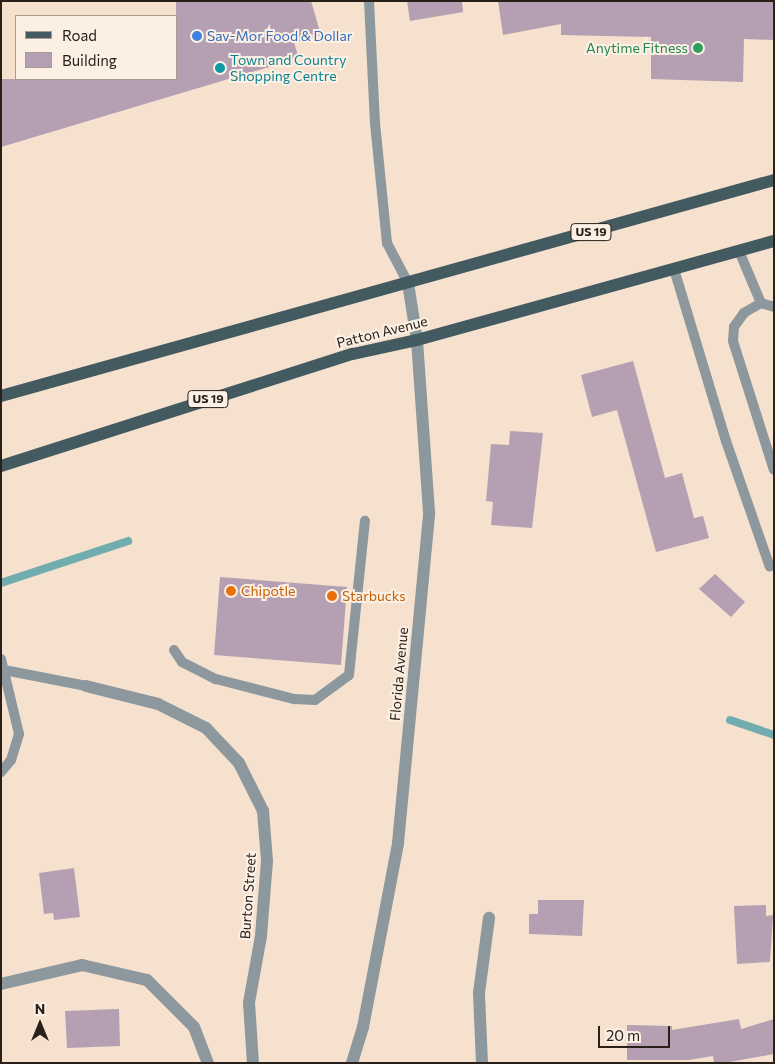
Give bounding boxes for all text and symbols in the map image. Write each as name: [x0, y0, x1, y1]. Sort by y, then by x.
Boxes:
legend: [15, 15, 178, 80]
text: Road: [62, 26, 97, 44]
place label: Sav-Mor Food & Dollar: [207, 28, 352, 44]
marker: Sav-Mor Food & Dollar: [191, 30, 203, 42]
place label: Anytime Fitness: [586, 40, 688, 56]
marker: Anytime Fitness: [692, 42, 704, 54]
text: Building: [62, 51, 117, 69]
place label: Town and Country Shopping Centre: [230, 52, 346, 84]
marker: Town and Country Shopping Centre: [214, 62, 226, 74]
road number: US 19: [570, 222, 612, 242]
street label: Patton Avenue: [335, 313, 429, 351]
road number: US 19: [187, 389, 229, 408]
place label: Chipotle: [241, 583, 295, 599]
marker: Chipotle: [225, 585, 237, 597]
place label: Starbucks: [342, 588, 406, 604]
marker: Starbucks: [326, 590, 338, 602]
street label: Florida Avenue: [387, 626, 411, 722]
street label: Burton Street: [237, 852, 259, 940]
north arrow: [15, 999, 65, 1049]
text: N: [35, 1000, 45, 1017]
scale bar: [600, 1016, 672, 1048]
text: 20 m: [606, 1026, 640, 1044]

